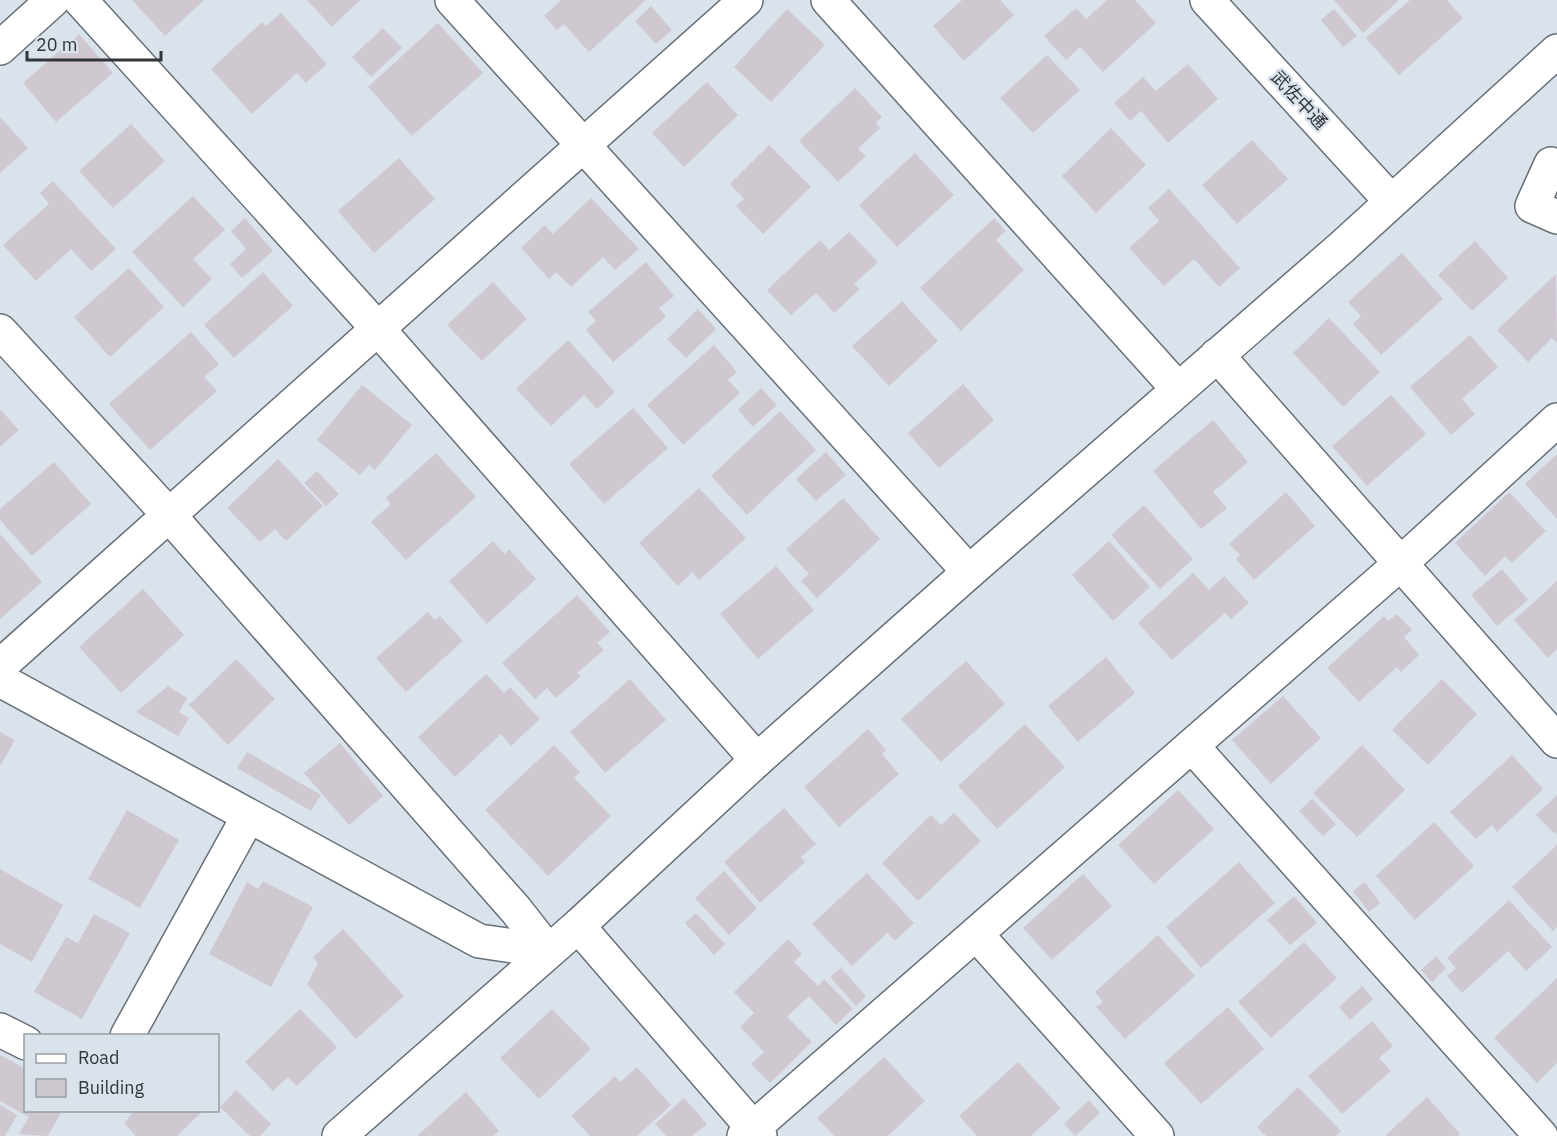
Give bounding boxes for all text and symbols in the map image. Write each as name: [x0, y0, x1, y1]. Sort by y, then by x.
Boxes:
scale bar: [27, 24, 160, 62]
text: 20 m: [36, 33, 78, 56]
street label: 武佐中通: [1266, 65, 1332, 134]
legend: [24, 1034, 219, 1112]
text: Road: [78, 1046, 119, 1069]
text: Building: [78, 1076, 145, 1099]

